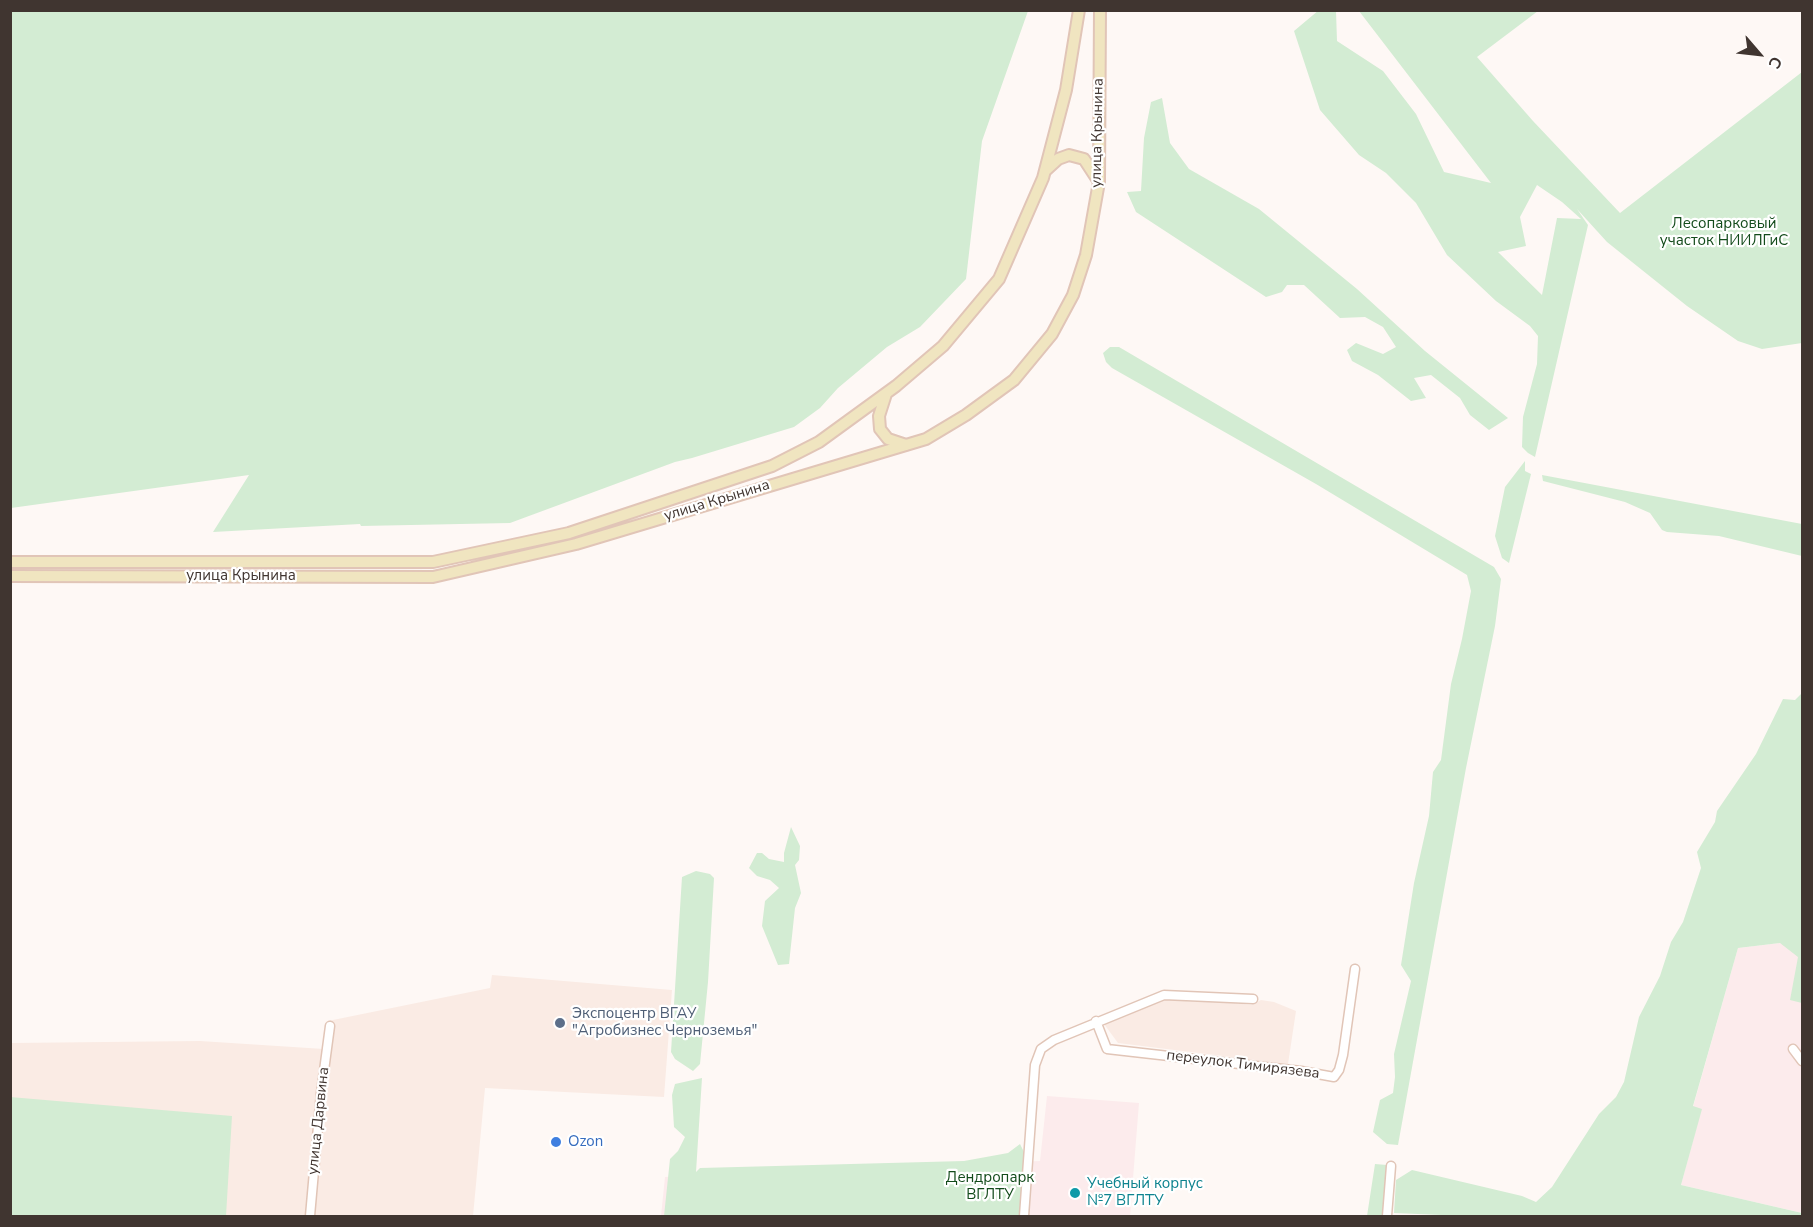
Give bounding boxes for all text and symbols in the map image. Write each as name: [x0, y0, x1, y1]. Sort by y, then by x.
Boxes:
north arrow: [1729, 24, 1789, 84]
text: С: [1763, 52, 1787, 72]
street label: улица Крынина: [1088, 78, 1108, 188]
park label: Лесопарковый участок НИИЛГиС: [1660, 215, 1788, 250]
street label: улица Крынина: [662, 476, 772, 526]
street label: улица Крынина: [186, 567, 296, 585]
place label: Экспоцентр ВГАУ "Агробизнес Черноземья": [572, 1005, 757, 1040]
marker: Экспоцентр ВГАУ "Агробизнес Черноземья": [553, 1016, 567, 1030]
street label: переулок Тимирязева: [1165, 1047, 1321, 1083]
street label: улица Дарвина: [304, 1066, 334, 1176]
place label: Ozon: [568, 1133, 603, 1151]
marker: Ozon: [549, 1135, 563, 1149]
park label: Дендропарк ВГЛТУ: [946, 1169, 1034, 1204]
place label: Учебный корпус №7 ВГЛТУ: [1087, 1175, 1203, 1210]
marker: Учебный корпус №7 ВГЛТУ: [1068, 1186, 1082, 1200]

